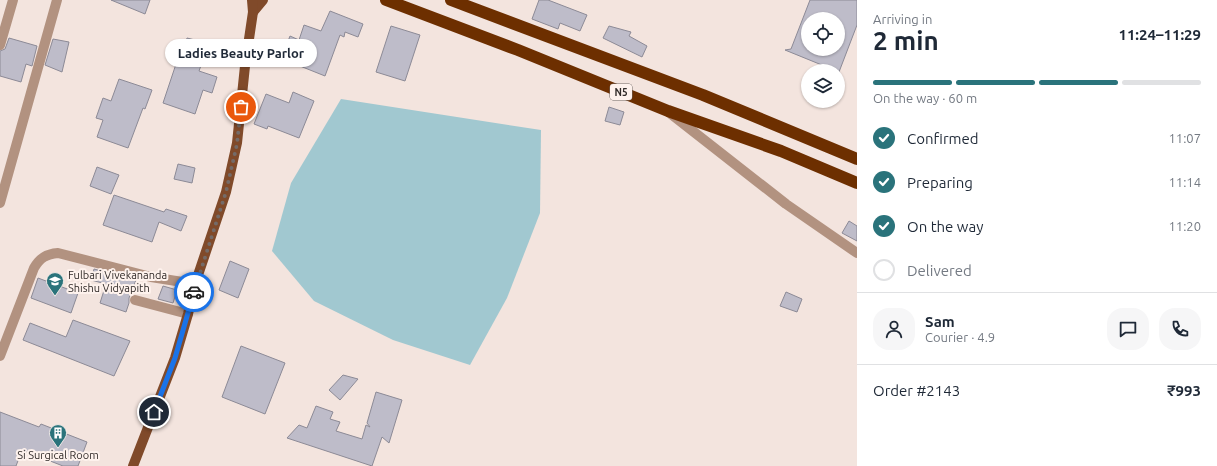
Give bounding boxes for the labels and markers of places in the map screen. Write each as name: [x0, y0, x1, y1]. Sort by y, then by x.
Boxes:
callout: Ladies Beauty Parlor: [165, 39, 317, 67]
pin: [224, 90, 258, 124]
place label: Fulbari Vivekananda Shishu Vidyapith: [68, 269, 167, 294]
school or university icon: Fulbari Vivekananda Shishu Vidyapith: [45, 271, 65, 296]
pin: [137, 395, 171, 429]
building icon: Si Surgical Room: [48, 423, 68, 448]
place label: Si Surgical Room: [17, 449, 99, 461]

